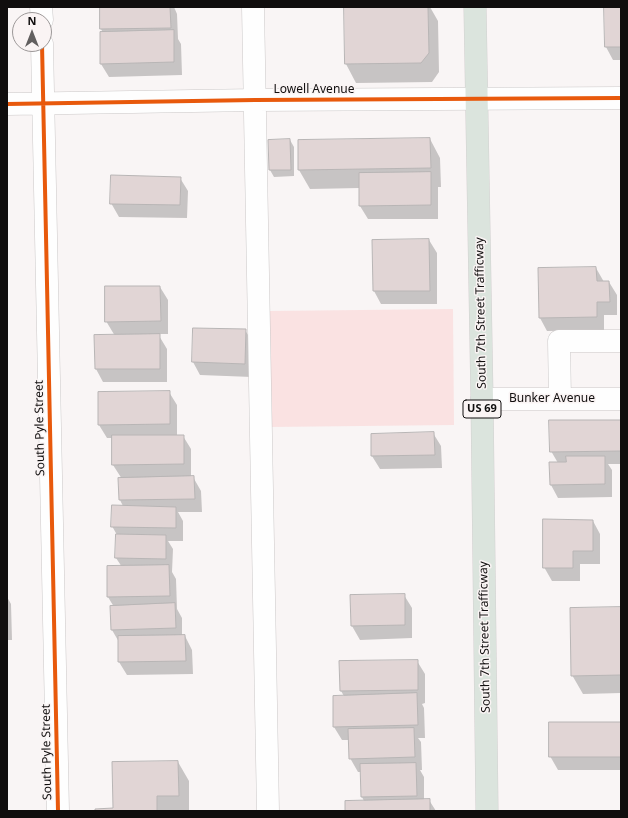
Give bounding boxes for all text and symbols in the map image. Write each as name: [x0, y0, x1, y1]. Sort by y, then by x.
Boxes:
north arrow: [12, 12, 52, 52]
text: N: [28, 13, 36, 28]
street label: Lowell Avenue: [274, 83, 354, 97]
street label: South 7th Street Trafficway: [472, 237, 490, 389]
street label: South Pyle Street: [32, 380, 48, 476]
street label: Bunker Avenue: [509, 392, 595, 406]
road number: US 69: [463, 400, 501, 418]
street label: South 7th Street Trafficway: [476, 561, 494, 713]
street label: South Pyle Street: [39, 704, 55, 800]

